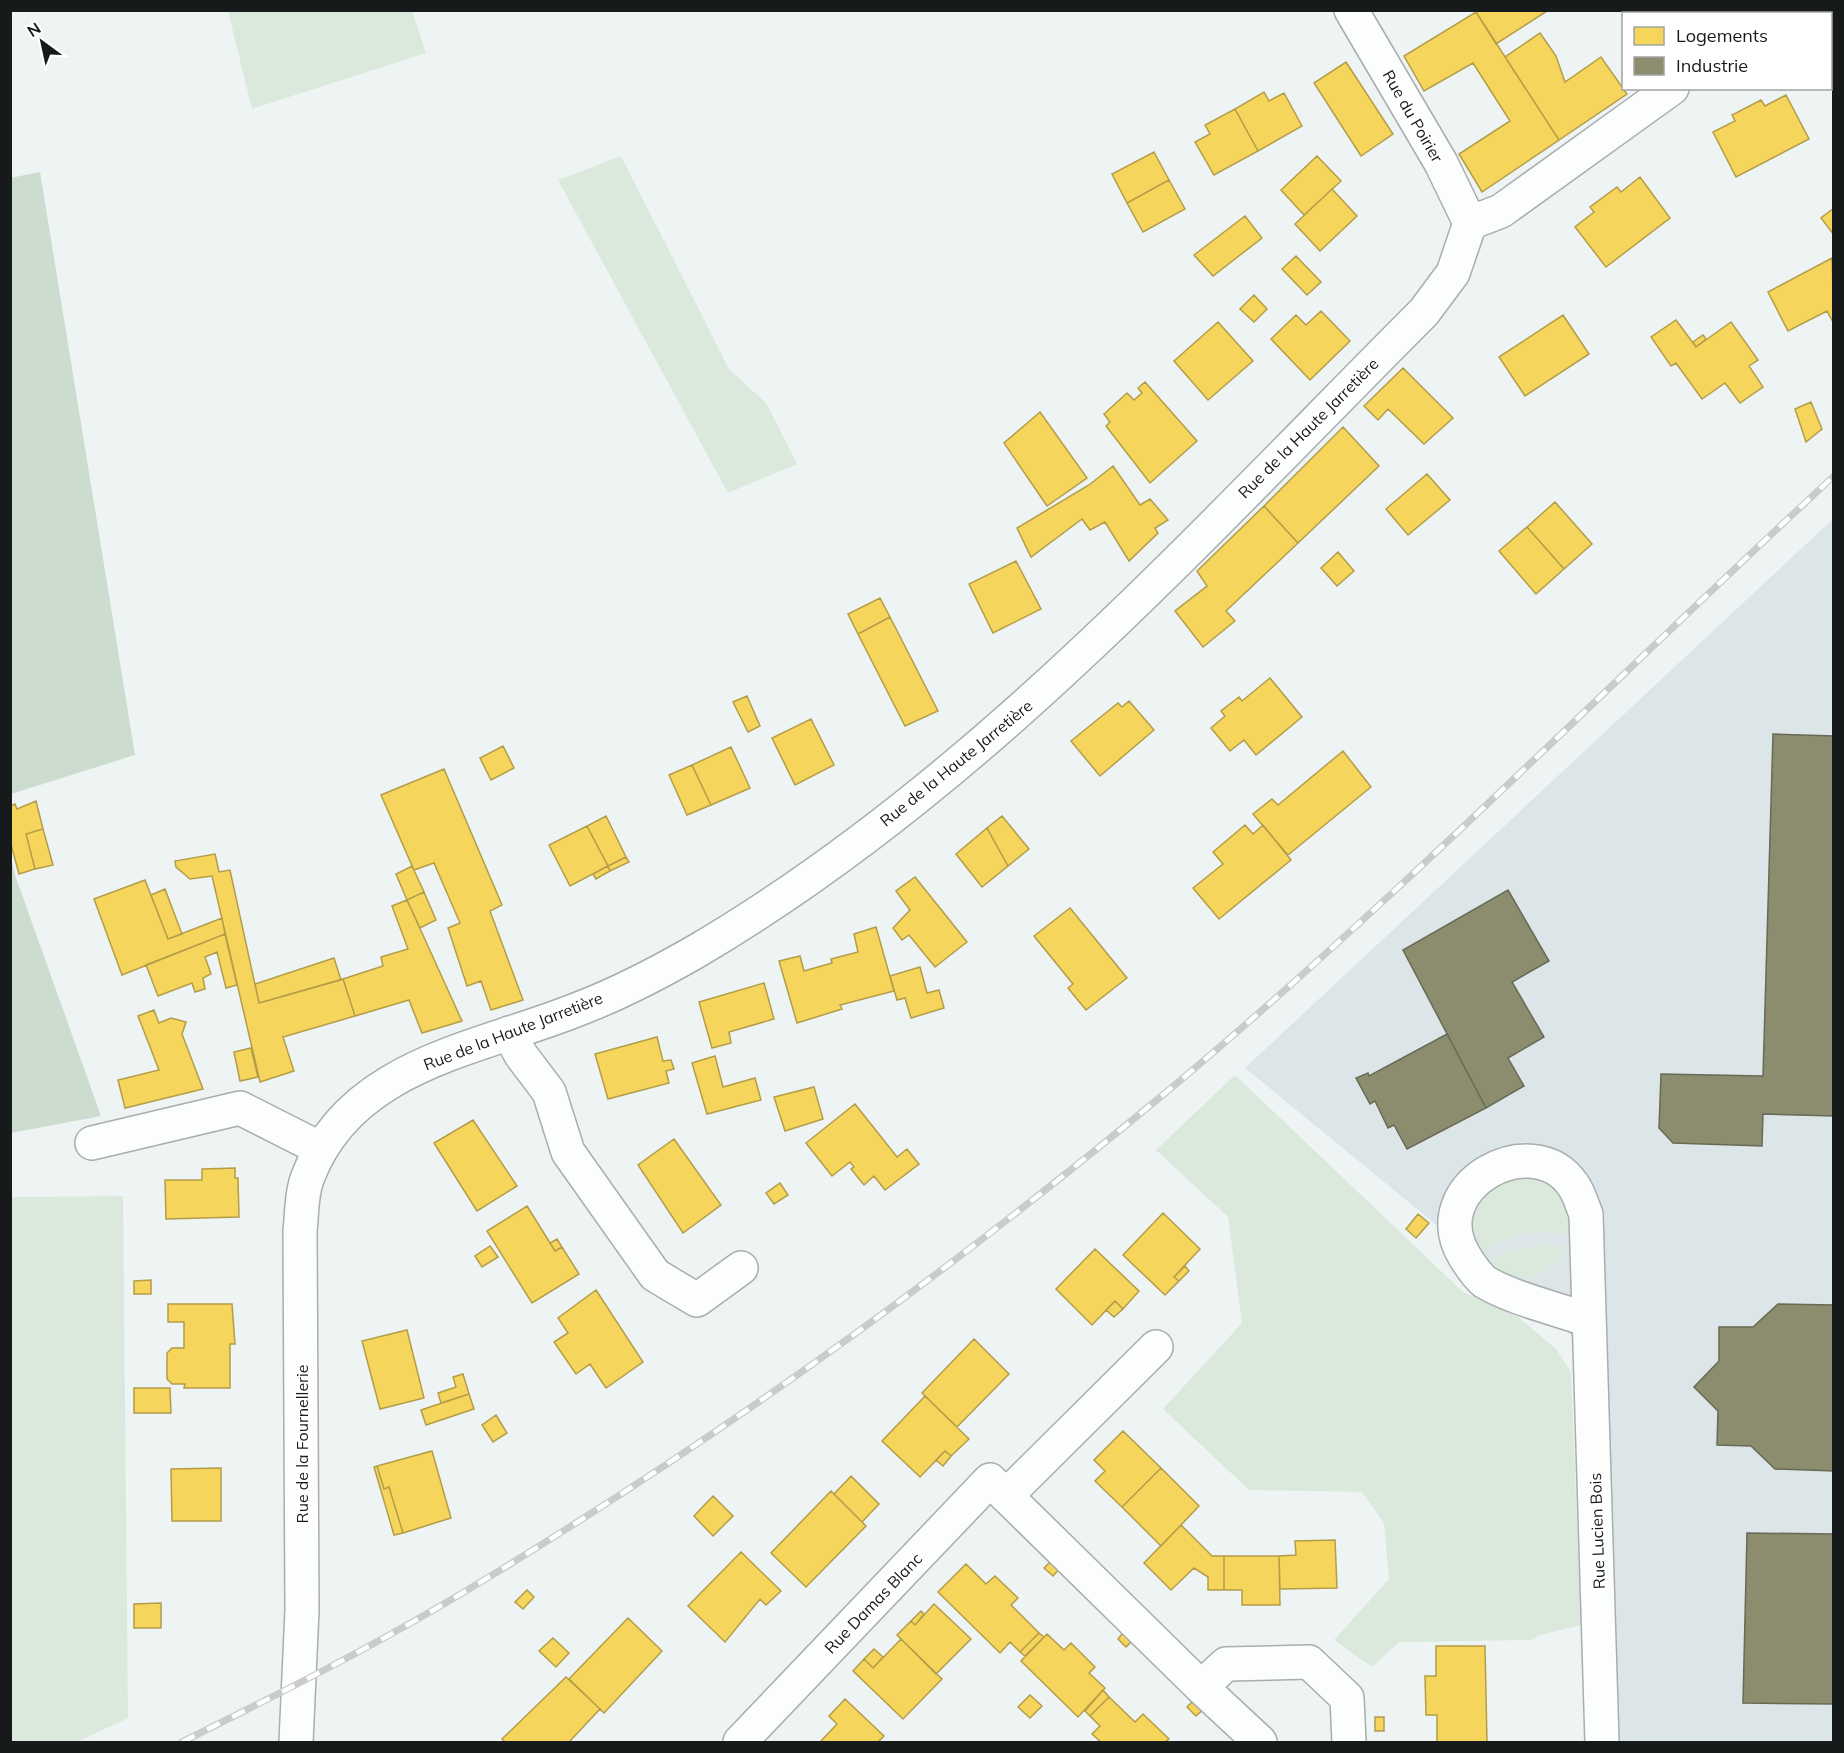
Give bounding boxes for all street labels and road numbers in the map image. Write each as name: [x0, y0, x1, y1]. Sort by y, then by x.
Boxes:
street label: Rue du Poirier: [1379, 66, 1448, 166]
street label: Rue de la Haute Jarretière: [1234, 354, 1382, 502]
street label: Rue de la Haute Jarretière: [876, 695, 1036, 831]
street label: Rue de la Haute Jarretière: [421, 988, 605, 1074]
street label: Rue de la Fournellerie: [292, 1365, 312, 1523]
street label: Rue Lucien Bois: [1585, 1472, 1609, 1590]
street label: Rue Damas Blanc: [820, 1548, 926, 1657]

